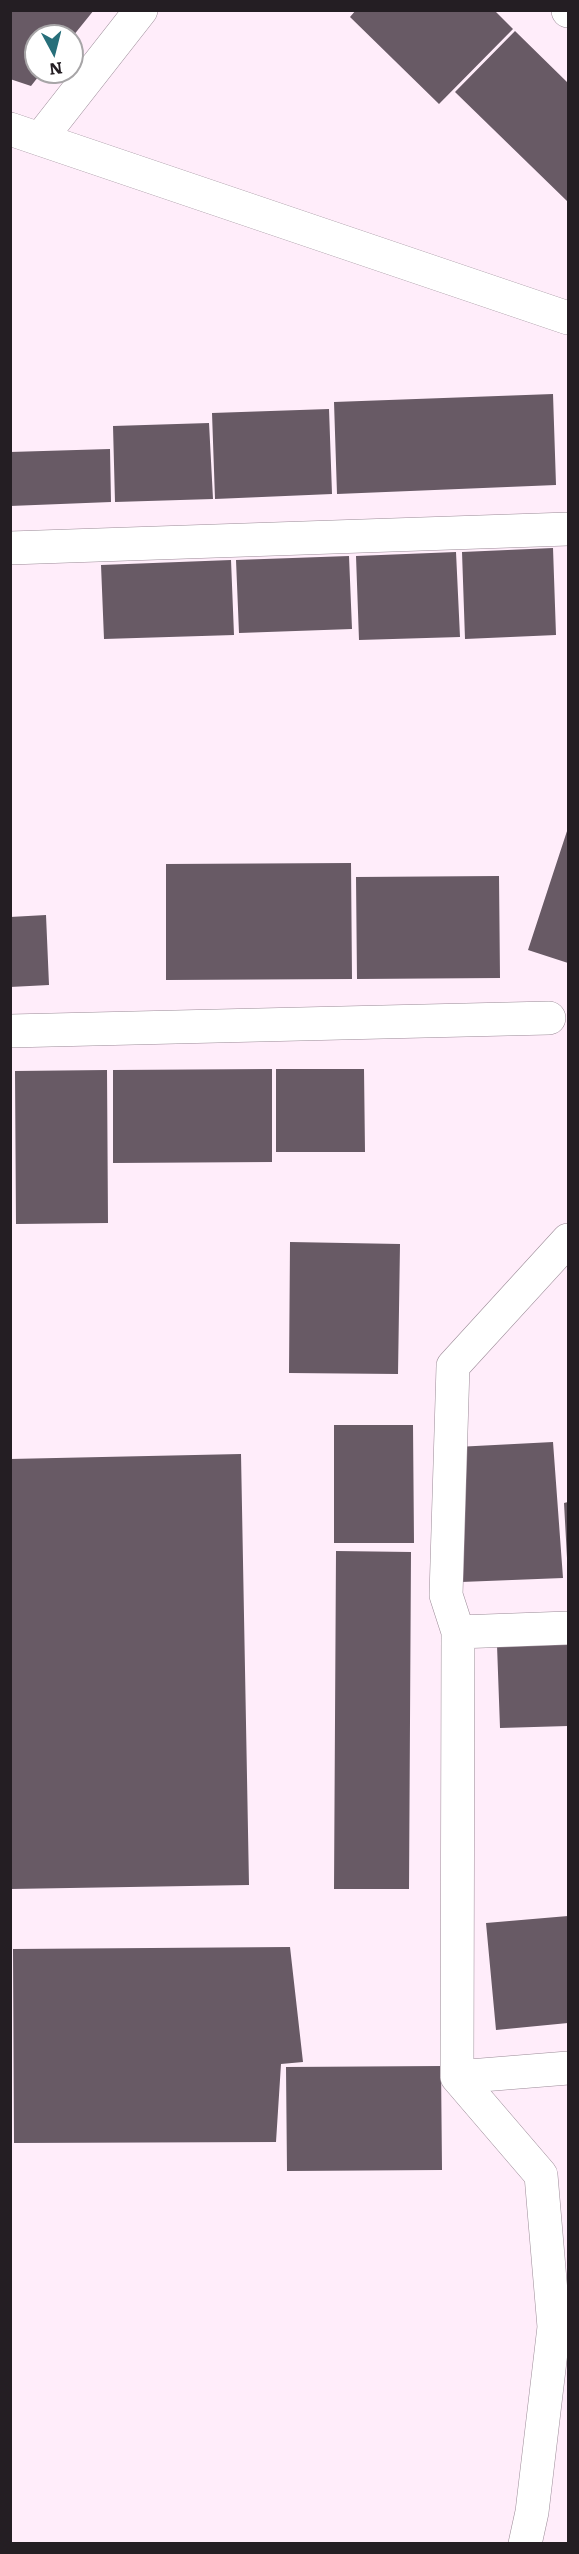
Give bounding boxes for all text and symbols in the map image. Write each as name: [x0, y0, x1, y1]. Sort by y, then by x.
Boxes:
north arrow: [24, 24, 84, 84]
text: N: [48, 57, 64, 83]

